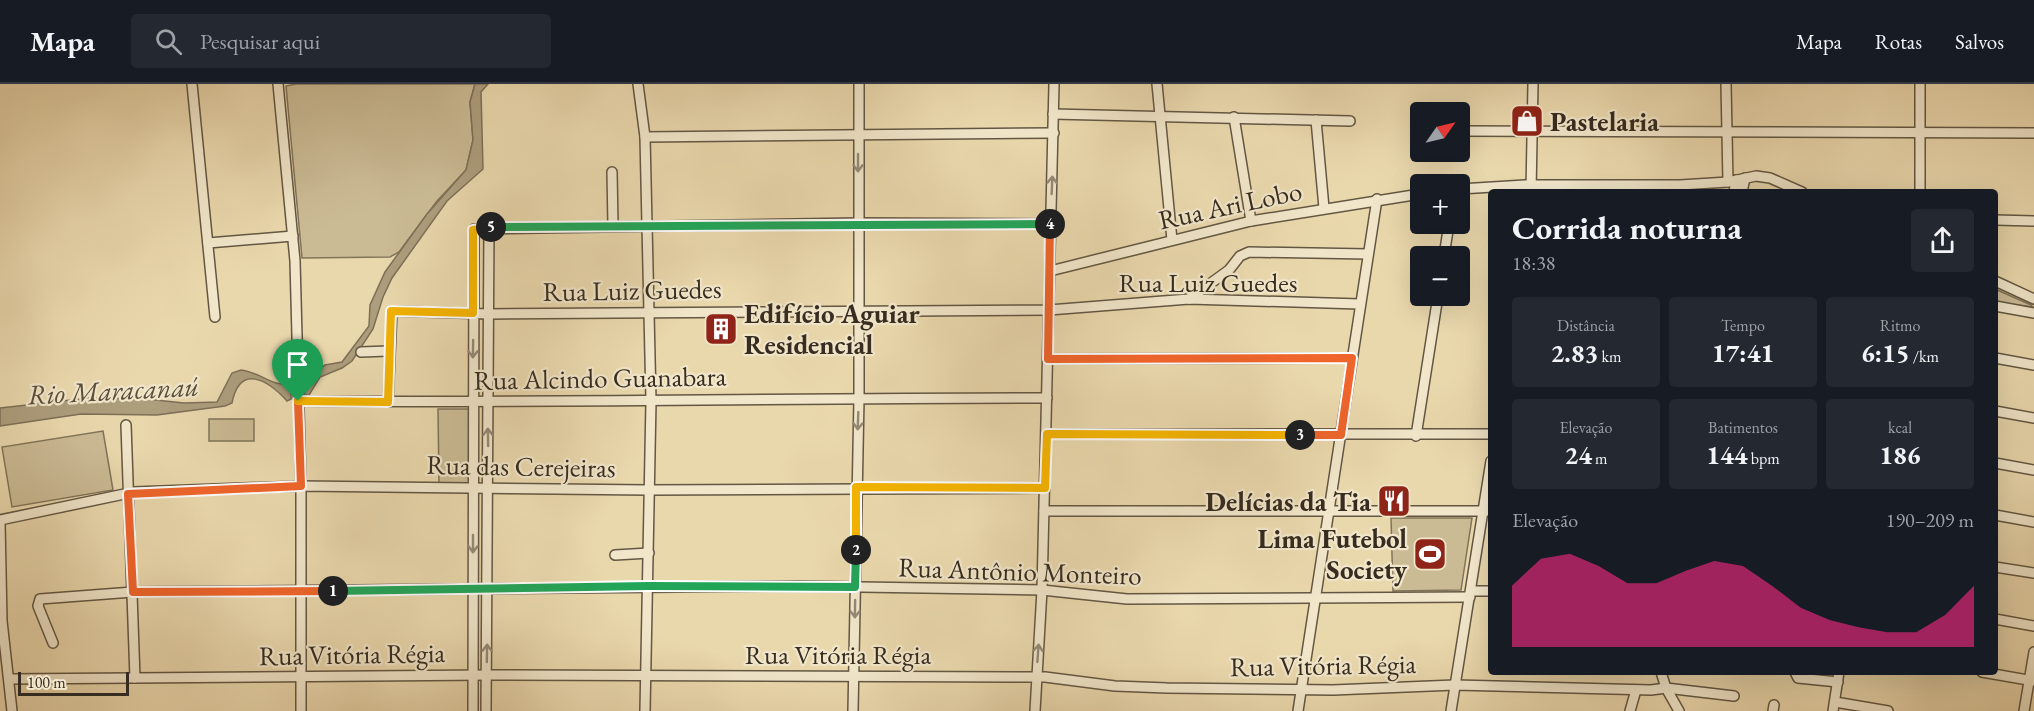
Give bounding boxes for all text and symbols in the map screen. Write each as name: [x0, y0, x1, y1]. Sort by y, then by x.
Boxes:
search box: [131, 14, 551, 68]
text: Mapa: [30, 23, 95, 59]
icon: search: [152, 25, 185, 58]
text: Pesquisar aqui: [200, 27, 320, 56]
text: Mapa: [1796, 28, 1842, 55]
text: Rotas: [1875, 28, 1922, 55]
text: Salvos: [1955, 28, 2004, 55]
north arrow: [1410, 102, 1470, 162]
map controls: [1410, 102, 1470, 306]
shop icon: Pastelaria: [1509, 103, 1545, 139]
place label: Pastelaria: [1550, 104, 1659, 139]
one-way arrow: [852, 153, 864, 173]
street label: Rua Ari Lobo: [1155, 173, 1305, 237]
button: +: [1410, 174, 1470, 234]
one-way arrow: [1046, 175, 1058, 195]
text: Corrida noturna: [1512, 206, 1742, 249]
pin: 4: [1035, 209, 1065, 239]
button: share: [1911, 209, 1974, 272]
pin: 5: [476, 212, 506, 242]
text: 4: [1046, 213, 1054, 234]
text: 5: [487, 216, 495, 237]
button: −: [1410, 246, 1470, 306]
text: 18:38: [1512, 250, 1555, 276]
street label: Rua Luiz Guedes: [1119, 265, 1297, 300]
street label: Rua Luiz Guedes: [542, 271, 722, 309]
place label: Edifício Aguiar Residencial: [744, 296, 921, 362]
building icon: Edifício Aguiar Residencial: [703, 311, 739, 347]
text: Distância: [1557, 315, 1615, 336]
text: Tempo: [1721, 315, 1765, 336]
text: Ritmo: [1880, 315, 1920, 336]
text: 2.83: [1551, 336, 1598, 370]
text: 17:41: [1712, 336, 1774, 370]
text: 6:15: [1861, 336, 1910, 370]
one-way arrow: [467, 338, 479, 358]
pin: [272, 339, 323, 401]
text: km: [1598, 346, 1621, 367]
text: /km: [1910, 346, 1939, 367]
icon: arrive: [281, 348, 314, 381]
street label: Rua Alcindo Guanabara: [473, 358, 727, 398]
water label: Rio Maracanaú: [26, 368, 200, 412]
one-way arrow: [853, 411, 864, 431]
text: Elevação: [1560, 417, 1612, 438]
text: Batimentos: [1708, 417, 1778, 438]
text: kcal: [1888, 417, 1912, 438]
pin: 3: [1285, 420, 1315, 450]
text: 3: [1296, 424, 1304, 445]
one-way arrow: [482, 427, 493, 447]
text: 24: [1564, 438, 1592, 472]
text: 144: [1706, 438, 1748, 472]
text: 186: [1879, 438, 1921, 472]
street label: Rua das Cerejeiras: [426, 447, 616, 485]
text: m: [1592, 448, 1608, 469]
text: bpm: [1748, 448, 1780, 469]
restaurant icon: Delícias da Tia: [1376, 483, 1412, 519]
place label: Delícias da Tia: [1205, 484, 1371, 519]
text: Elevação: [1512, 507, 1578, 533]
text: 190–209 m: [1886, 507, 1974, 533]
place label: Lima Futebol Society: [1257, 521, 1408, 587]
one-way arrow: [467, 533, 479, 553]
pin: 2: [841, 535, 871, 565]
sports icon: Lima Futebol Society: [1412, 536, 1448, 572]
text: 2: [852, 539, 860, 560]
street label: Rua Antônio Monteiro: [898, 549, 1142, 593]
pin: 1: [318, 576, 348, 606]
text: 1: [329, 580, 337, 601]
one-way arrow: [849, 598, 860, 618]
street label: Rua Vitória Régia: [258, 635, 446, 673]
street label: Rua Vitória Régia: [745, 637, 931, 672]
one-way arrow: [481, 643, 492, 663]
one-way arrow: [1033, 643, 1044, 663]
street label: Rua Vitória Régia: [1229, 646, 1417, 684]
scale bar: [18, 669, 129, 696]
text: 100 m: [27, 672, 66, 693]

